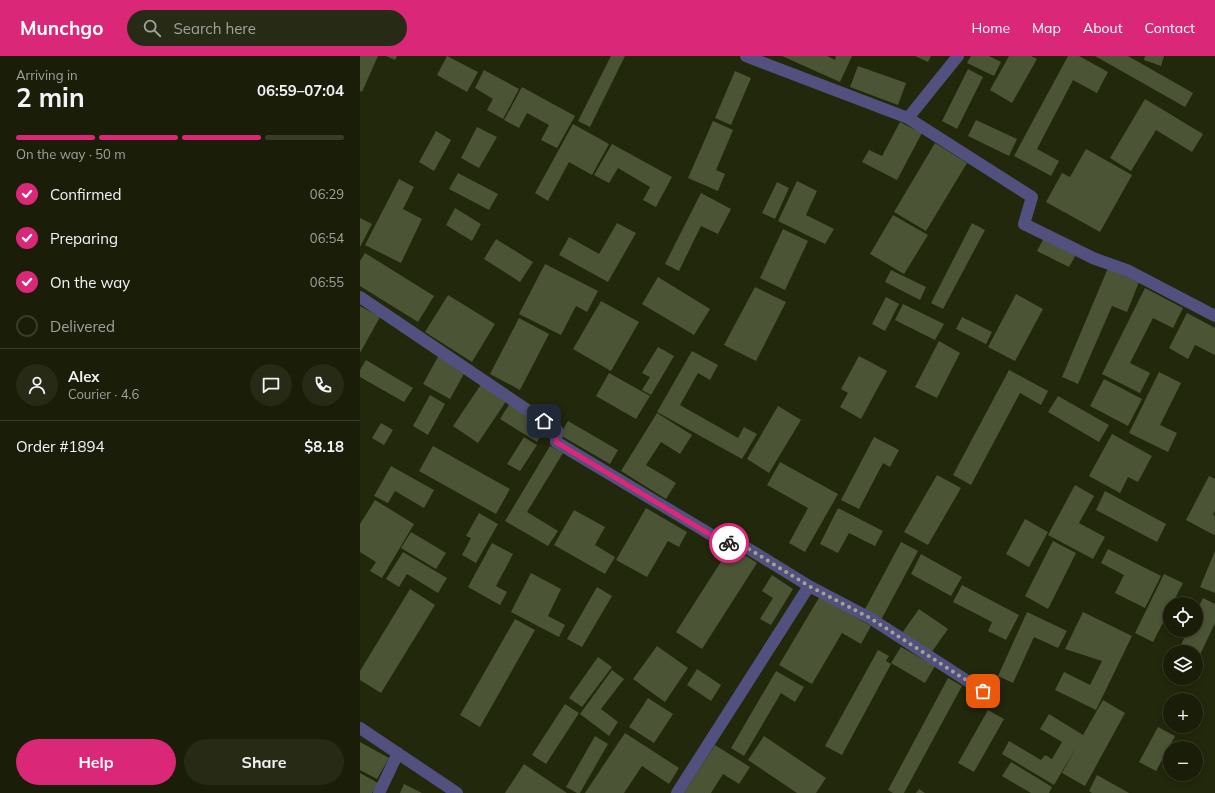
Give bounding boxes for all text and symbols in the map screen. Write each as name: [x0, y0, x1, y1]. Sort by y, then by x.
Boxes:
search box: [127, 10, 407, 46]
text: Munchgo: [20, 16, 103, 40]
icon: search: [141, 17, 163, 39]
text: Search here: [173, 19, 256, 38]
text: Home: [971, 19, 1010, 37]
text: Map: [1032, 19, 1061, 37]
text: About: [1083, 19, 1123, 37]
text: Contact: [1145, 19, 1195, 37]
text: Arriving in: [16, 67, 78, 83]
text: 2 min: [16, 81, 85, 114]
text: 06:59–07:04: [257, 81, 344, 100]
text: On the way · 50 m: [16, 146, 126, 162]
icon: check: [16, 183, 38, 205]
text: Confirmed: [50, 185, 121, 204]
text: 06:29: [310, 186, 344, 202]
icon: check: [16, 227, 38, 249]
text: Preparing: [50, 229, 118, 248]
text: 06:54: [310, 230, 344, 246]
icon: check: [16, 271, 38, 293]
text: On the way: [50, 273, 130, 292]
text: 06:55: [310, 274, 344, 290]
text: Delivered: [50, 317, 115, 336]
button: person: [16, 364, 58, 406]
button: chat: [250, 364, 292, 406]
button: phone: [302, 364, 344, 406]
text: Alex: [68, 367, 100, 386]
text: Courier · 4.6: [68, 386, 139, 402]
pin: [527, 404, 561, 438]
icon: home: [533, 410, 555, 432]
text: Order #1894: [16, 437, 104, 456]
text: $8.18: [304, 437, 344, 456]
courier: [709, 523, 749, 563]
icon: bike: [718, 532, 740, 554]
map controls: [1163, 597, 1203, 781]
button: locate: [1163, 597, 1203, 637]
button: layers: [1163, 645, 1203, 685]
pin: [966, 674, 1000, 708]
icon: bag: [972, 680, 994, 702]
button: +: [1163, 693, 1203, 733]
button: Help: [16, 739, 176, 785]
button: Share: [184, 739, 344, 785]
button: −: [1163, 741, 1203, 781]

